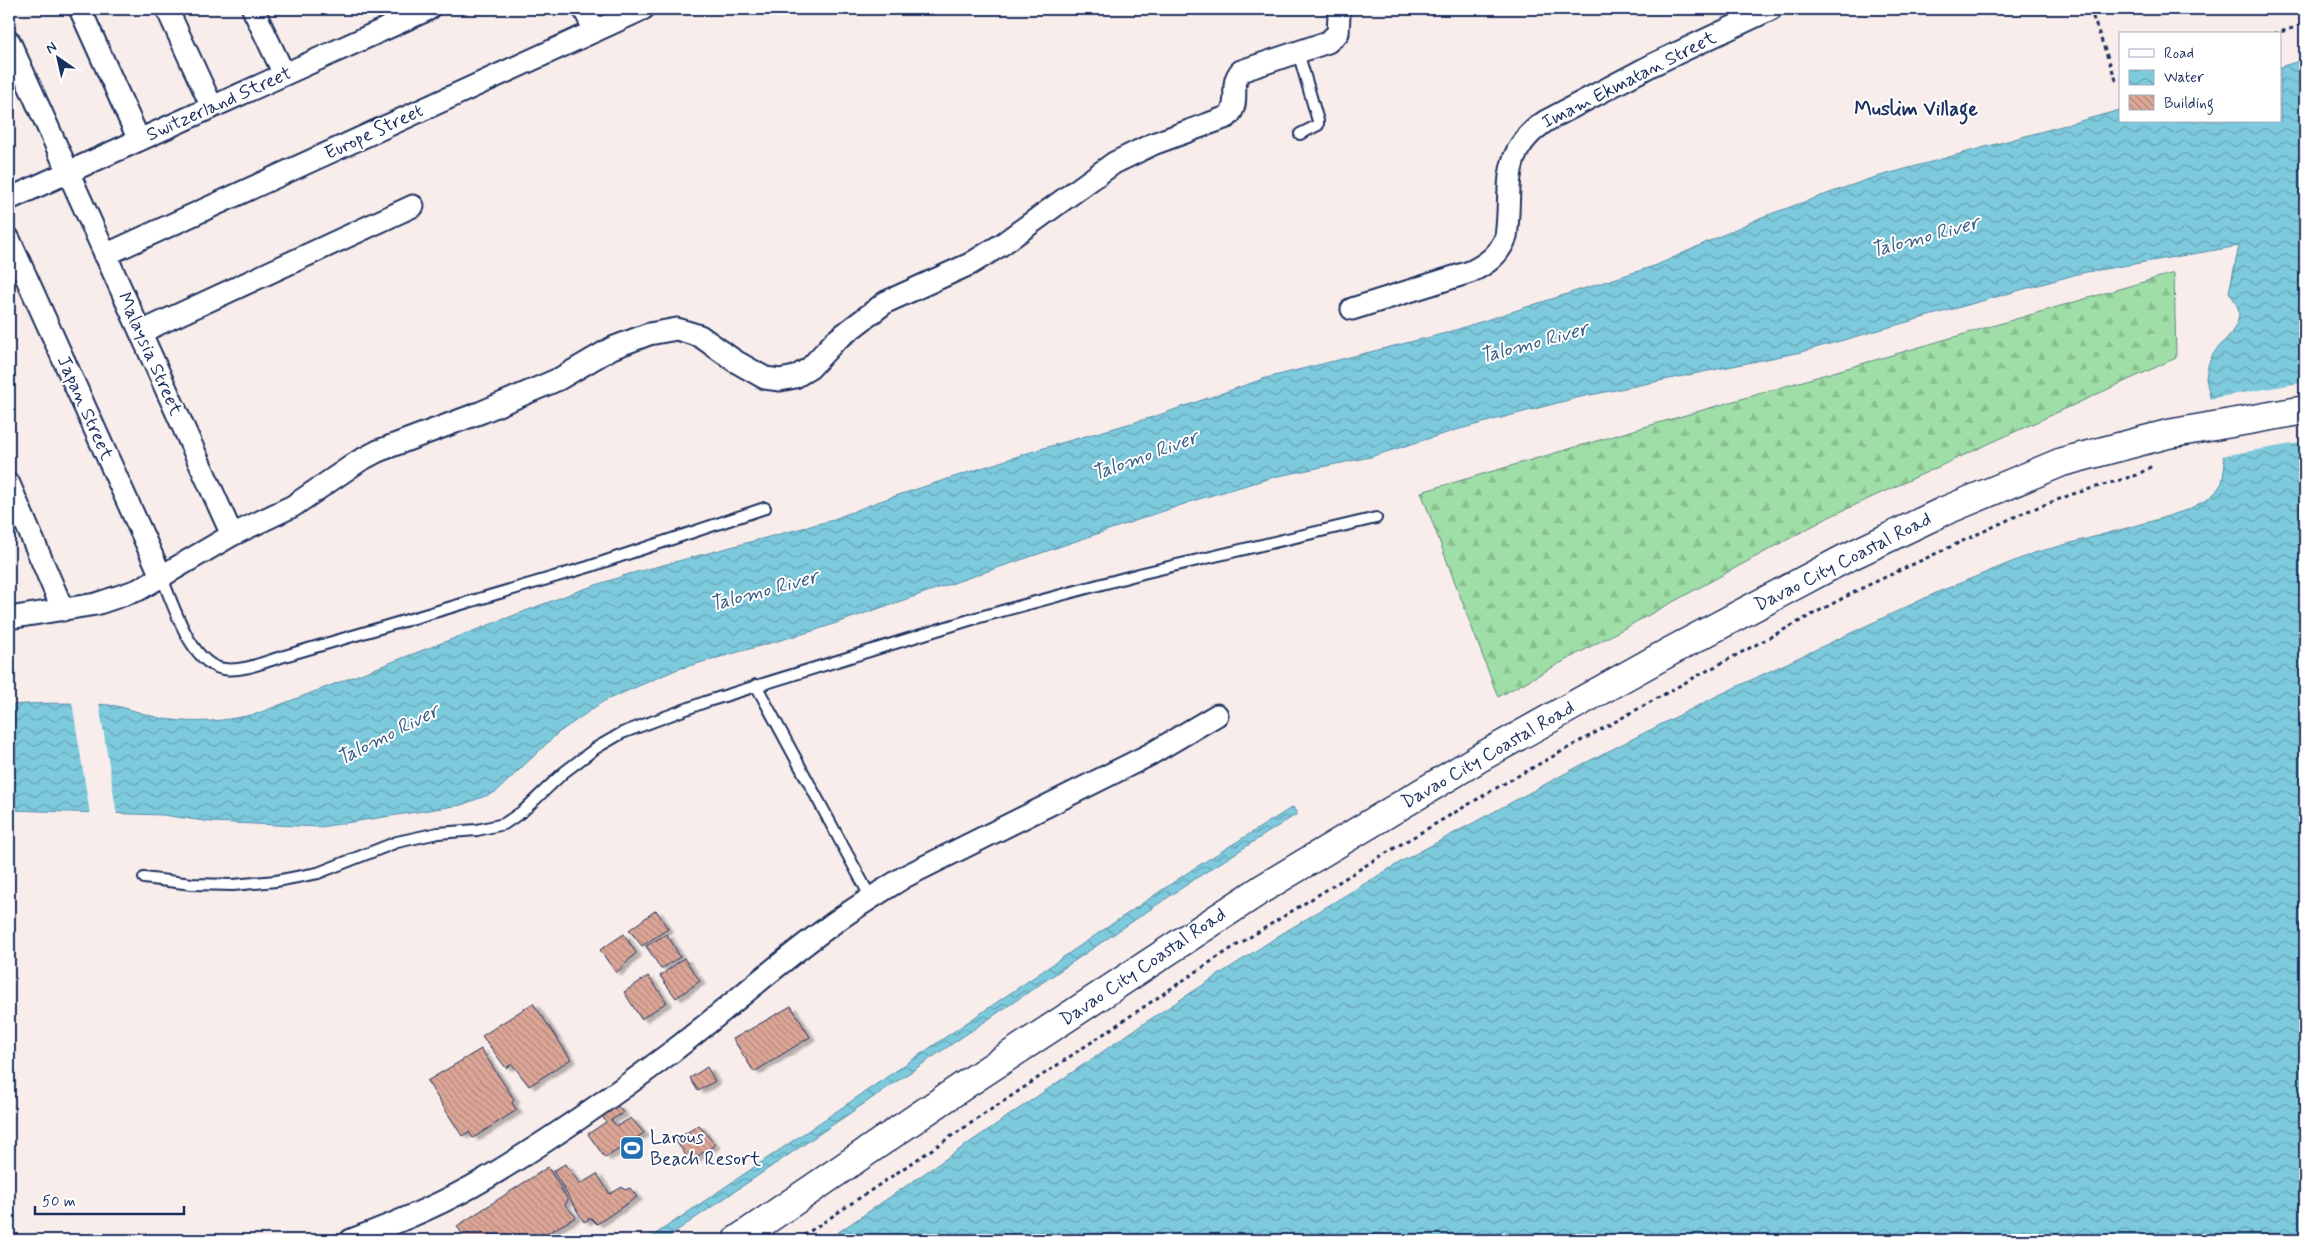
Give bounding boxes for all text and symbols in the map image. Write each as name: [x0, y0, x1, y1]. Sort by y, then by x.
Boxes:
street label: Imam Ekmatan Street: [1538, 25, 1720, 135]
north arrow: [32, 32, 82, 82]
legend: [2119, 32, 2282, 122]
text: N: [42, 38, 60, 58]
text: Road: [2164, 44, 2194, 64]
street label: Switzerland Street: [142, 61, 296, 147]
text: Water: [2164, 68, 2204, 88]
text: Building: [2164, 94, 2214, 115]
district label: Muslim Village: [1854, 96, 1978, 125]
street label: Europe Street: [321, 98, 427, 166]
water label: Talomo River: [1868, 209, 1985, 264]
street label: Malaysia Street: [112, 288, 188, 420]
water label: Talomo River: [1477, 315, 1594, 370]
street label: Japan Street: [51, 352, 119, 464]
water label: Talomo River: [1088, 423, 1204, 488]
street label: Davao City Coastal Road: [1750, 506, 1936, 618]
water label: Talomo River: [707, 563, 824, 618]
street label: Davao City Coastal Road: [1397, 695, 1579, 815]
water label: Talomo River: [332, 697, 446, 772]
street label: Davao City Coastal Road: [1055, 902, 1231, 1032]
place label: Larous Beach Resort: [650, 1125, 761, 1172]
sports icon: Larous Beach Resort: [619, 1135, 645, 1161]
scale bar: [35, 1184, 184, 1216]
text: 50 m: [42, 1192, 76, 1212]

